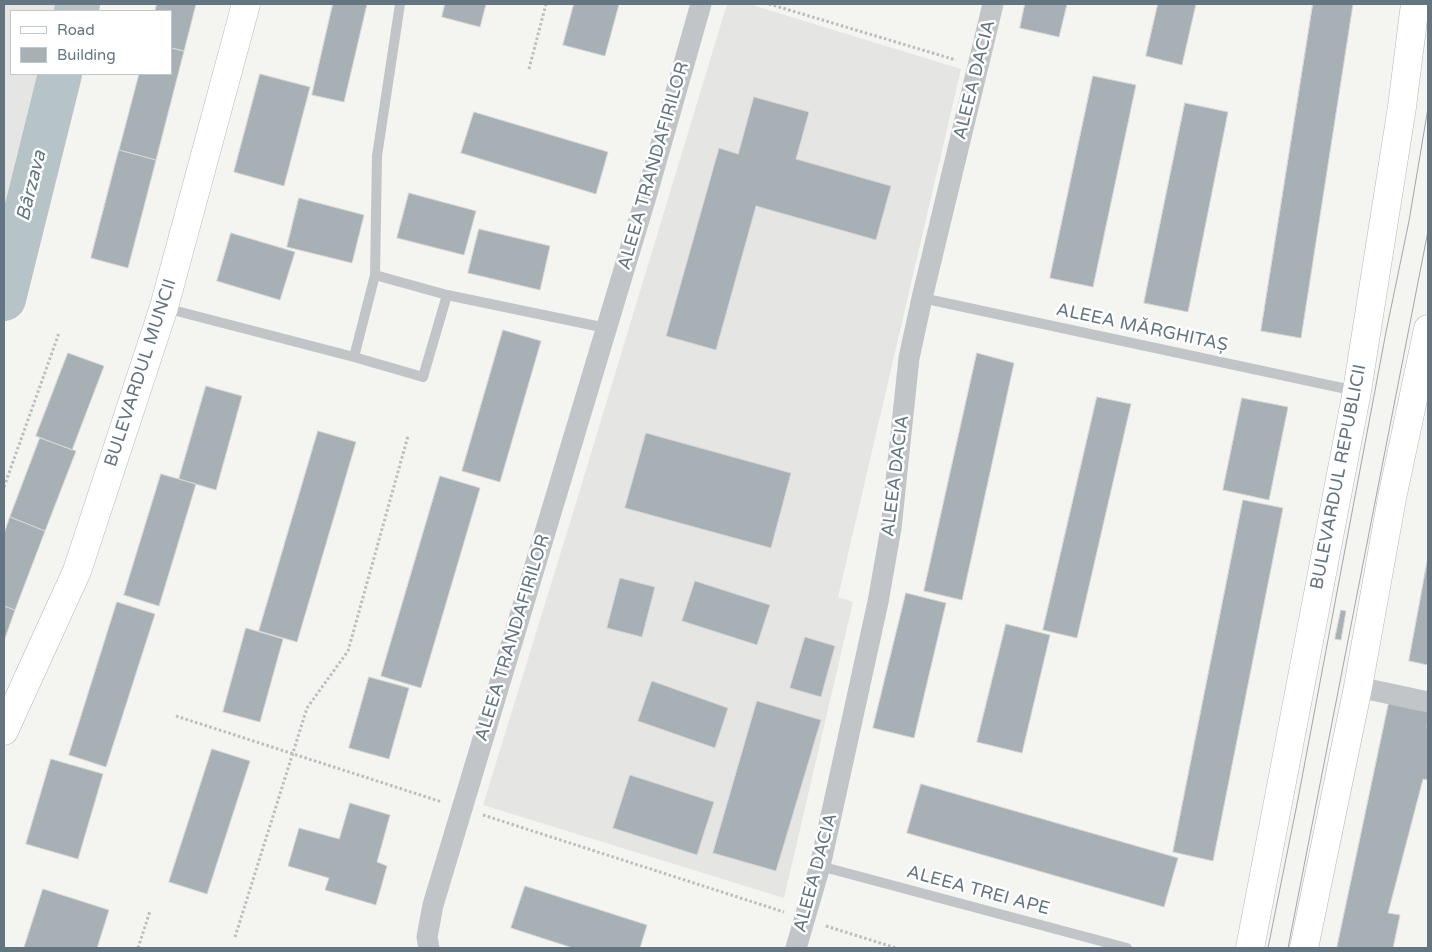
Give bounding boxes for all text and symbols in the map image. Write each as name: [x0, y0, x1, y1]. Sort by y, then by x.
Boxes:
legend: [10, 10, 172, 75]
street label: ALEEA DACIA: [950, 18, 1000, 142]
text: Road: [57, 21, 95, 39]
text: Building: [57, 46, 116, 64]
street label: ALEEA TRANDAFIRILOR: [614, 60, 694, 272]
water label: Bârzava: [12, 148, 52, 224]
street label: BULEVARDUL MUNCII: [100, 276, 182, 470]
street label: ALEEA MĂRGHITAȘ: [1054, 299, 1230, 357]
street label: BULEVARDUL REPUBLICII: [1307, 363, 1371, 591]
street label: ALEEA DACIA: [878, 414, 914, 538]
street label: ALEEA TRANDAFIRILOR: [471, 532, 555, 744]
street label: ALEEA DACIA: [790, 811, 842, 935]
street label: ALEEA TREI APE: [904, 862, 1052, 920]

